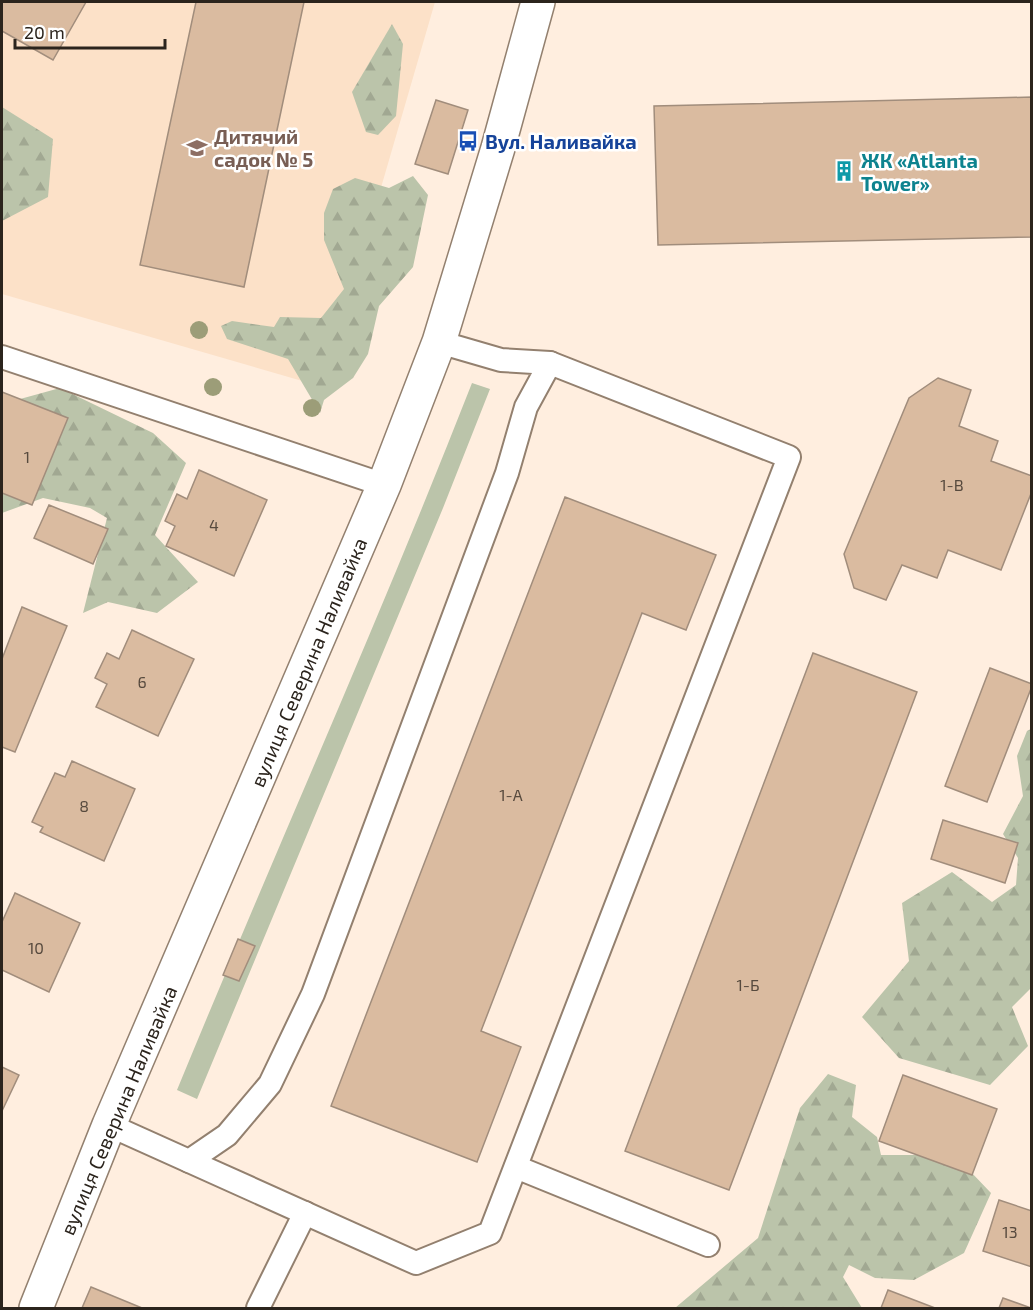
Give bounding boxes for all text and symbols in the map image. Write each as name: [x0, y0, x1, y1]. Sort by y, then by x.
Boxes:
scale bar: [15, 12, 165, 50]
text: 20 m: [24, 21, 65, 43]
place label: Дитячий садок № 5: [214, 124, 313, 171]
bus stop icon: Вул. Наливайка: [456, 129, 480, 153]
place label: Вул. Наливайка: [485, 129, 637, 153]
school or university icon: Дитячий садок № 5: [185, 136, 209, 160]
place label: ЖК «Atlanta Tower»: [861, 148, 978, 195]
building icon: ЖК «Atlanta Tower»: [832, 159, 856, 183]
house number: 1: [24, 447, 30, 466]
house number: 1-В: [940, 475, 964, 494]
house number: 4: [209, 515, 219, 534]
street label: вулиця Северина Наливайка: [244, 534, 372, 791]
house number: 6: [137, 672, 147, 691]
house number: 1-А: [499, 785, 523, 804]
house number: 8: [79, 796, 89, 815]
house number: 10: [28, 938, 44, 957]
house number: 1-Б: [736, 975, 760, 994]
street label: вулиця Северина Наливайка: [54, 982, 182, 1239]
house number: 13: [1002, 1222, 1018, 1241]

